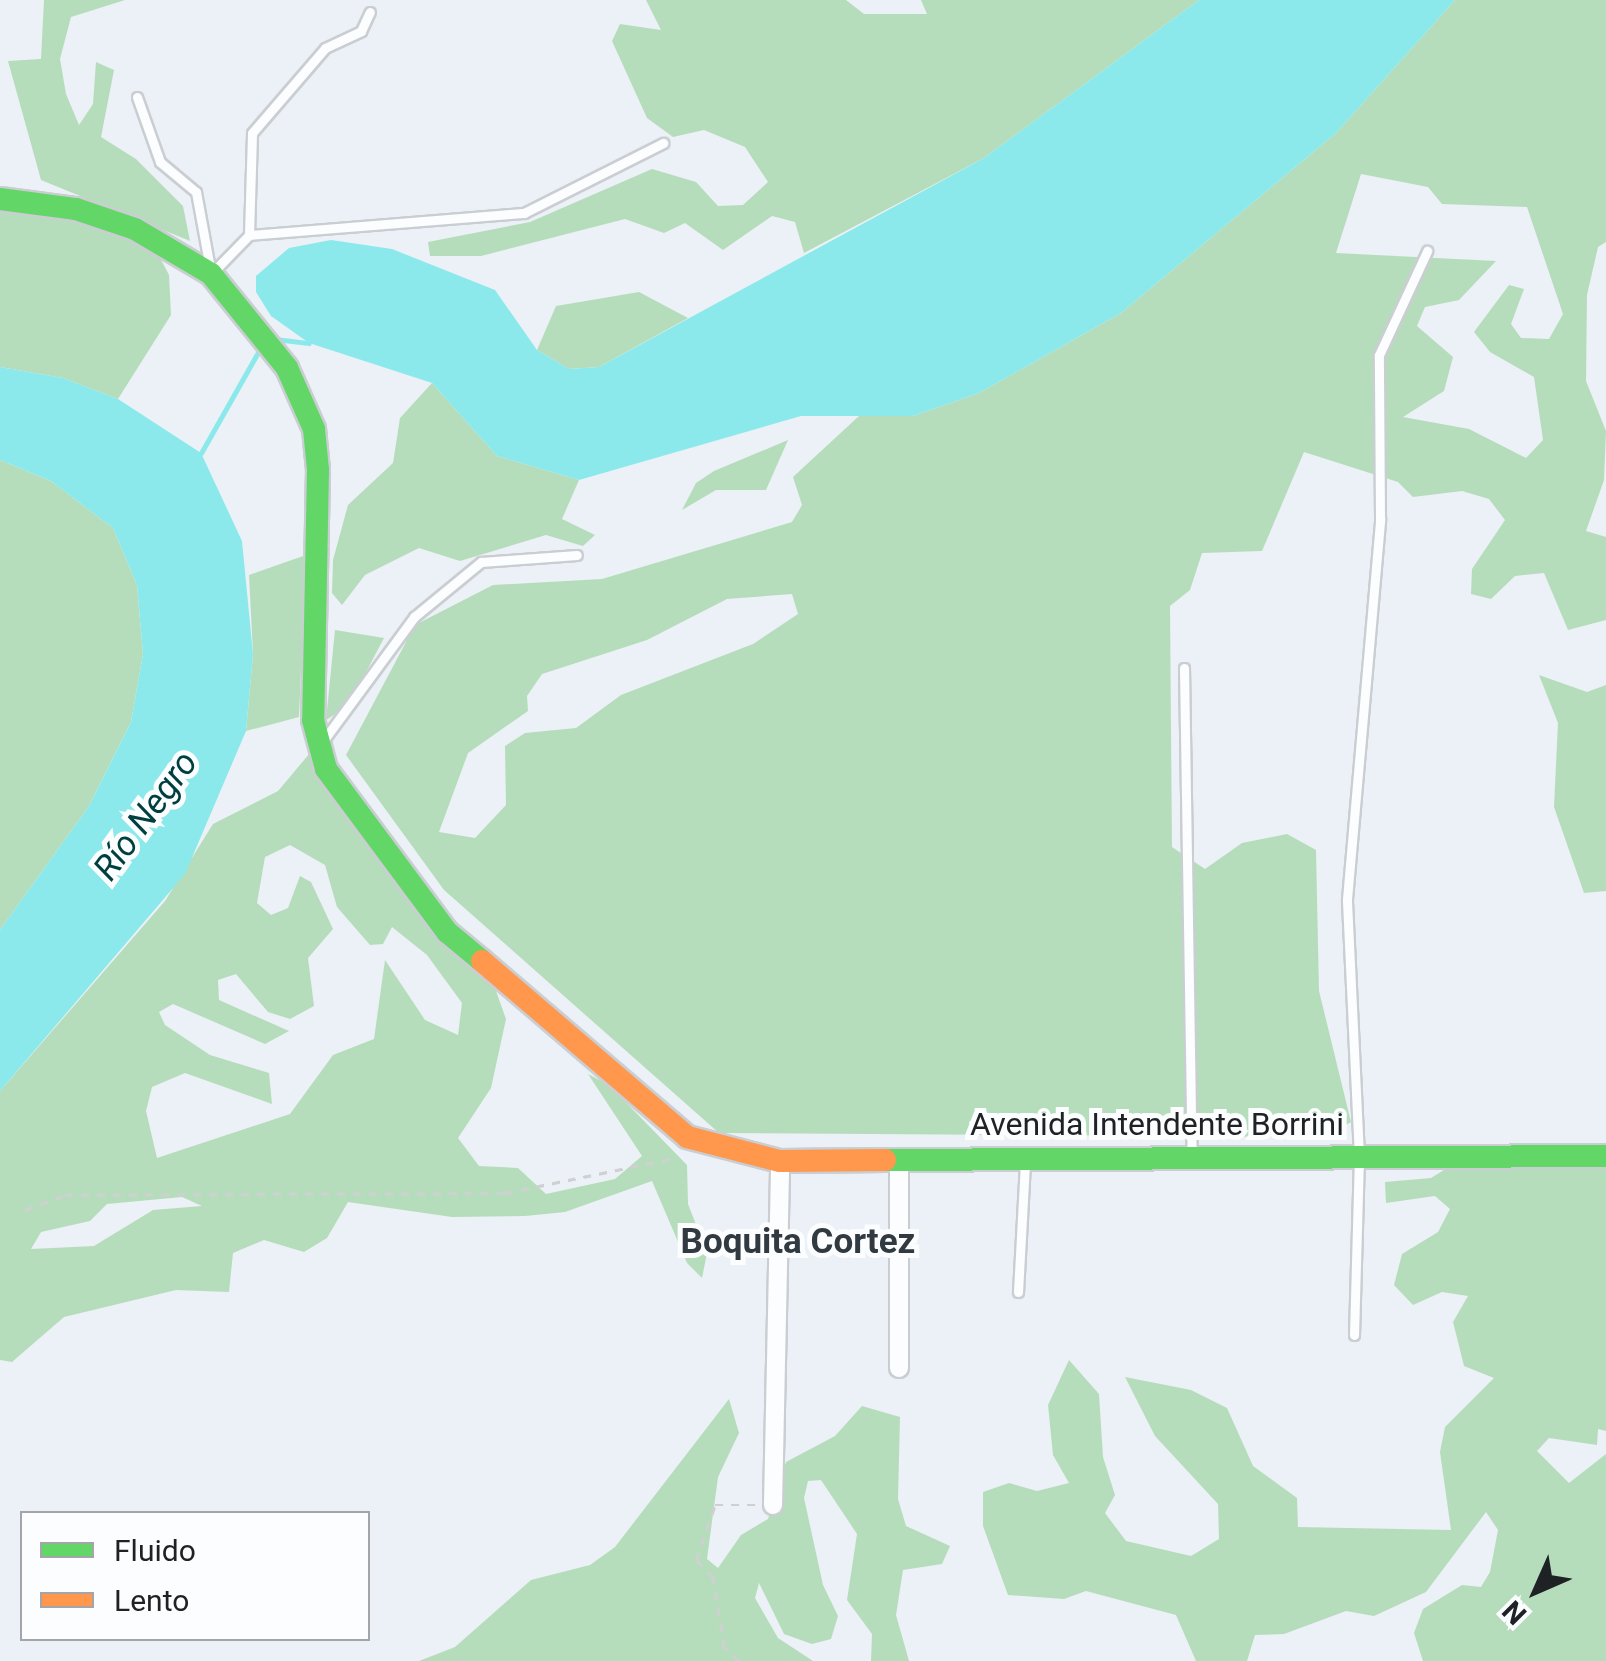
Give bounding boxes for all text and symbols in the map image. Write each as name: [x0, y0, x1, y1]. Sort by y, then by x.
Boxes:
water label: Río Negro: [85, 743, 207, 889]
street label: Avenida Intendente Borrini: [970, 1105, 1344, 1143]
district label: Boquita Cortez: [681, 1221, 915, 1263]
legend: [20, 1511, 370, 1641]
text: Fluido: [114, 1533, 196, 1568]
north arrow: [1486, 1541, 1586, 1641]
text: Lento: [114, 1583, 189, 1618]
text: N: [1496, 1594, 1533, 1631]

